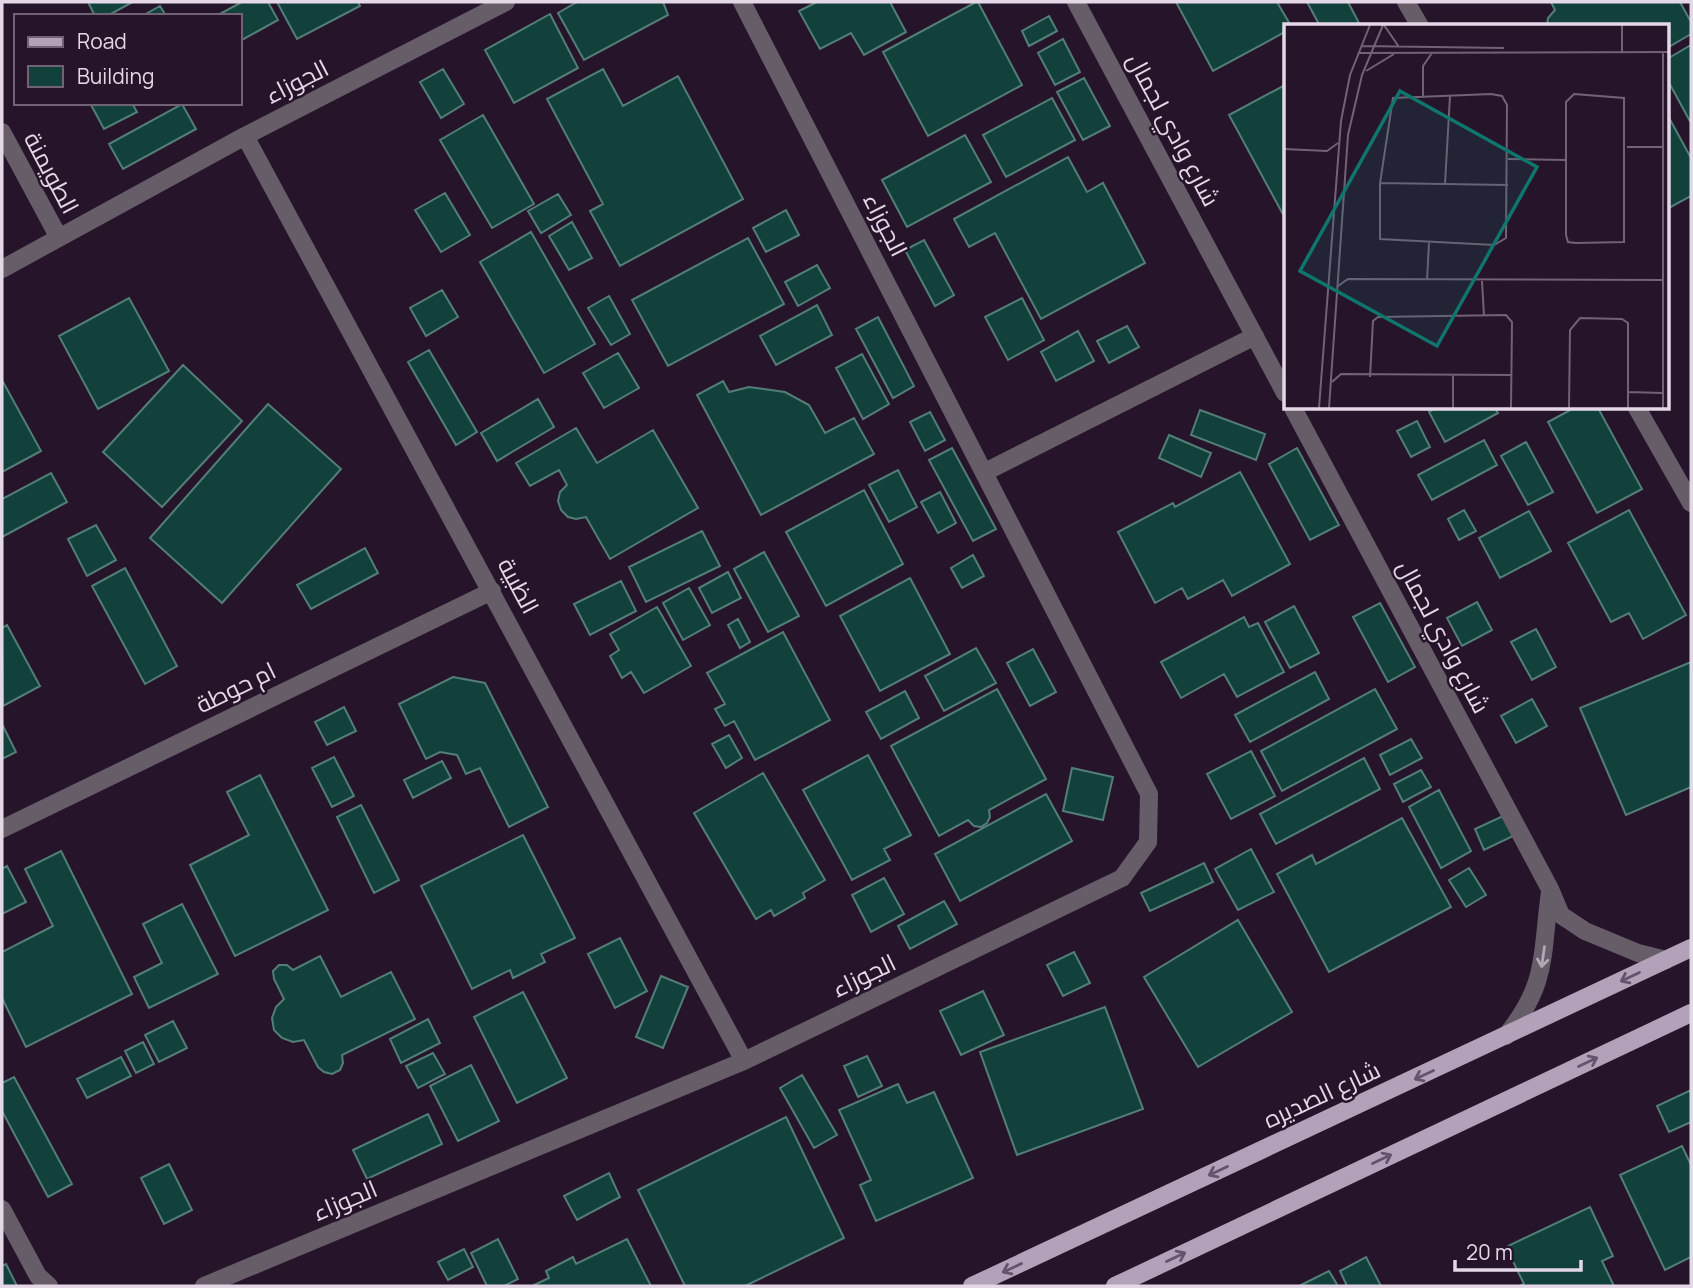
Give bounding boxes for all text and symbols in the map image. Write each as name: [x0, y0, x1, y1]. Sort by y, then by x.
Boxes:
legend: [14, 14, 242, 105]
inset map: [1284, 24, 1668, 410]
text: Road: [77, 27, 127, 55]
street label: شارع وادي لجمال: [1117, 47, 1229, 213]
street label: الجوزاء: [259, 51, 334, 111]
text: Building: [77, 62, 154, 90]
street label: الطويمنة: [17, 125, 88, 219]
street label: الجوزاء: [856, 187, 916, 262]
street label: الظبية: [491, 551, 548, 619]
street label: شارع وادي لجمال: [1387, 554, 1499, 720]
street label: ام حوطة: [190, 653, 281, 721]
street label: الجوزاء: [826, 945, 901, 1004]
one-way arrow: [1536, 945, 1549, 967]
one-way arrow: [1620, 971, 1641, 984]
street label: شارع الصديره: [1258, 1052, 1386, 1136]
one-way arrow: [1576, 1055, 1598, 1068]
one-way arrow: [1414, 1068, 1435, 1082]
one-way arrow: [1371, 1152, 1392, 1166]
one-way arrow: [1208, 1165, 1229, 1178]
street label: الجوزاء: [307, 1171, 382, 1228]
scale bar: [1455, 1228, 1581, 1272]
text: 20 m: [1466, 1238, 1513, 1266]
one-way arrow: [1165, 1250, 1186, 1263]
one-way arrow: [1002, 1261, 1023, 1275]

